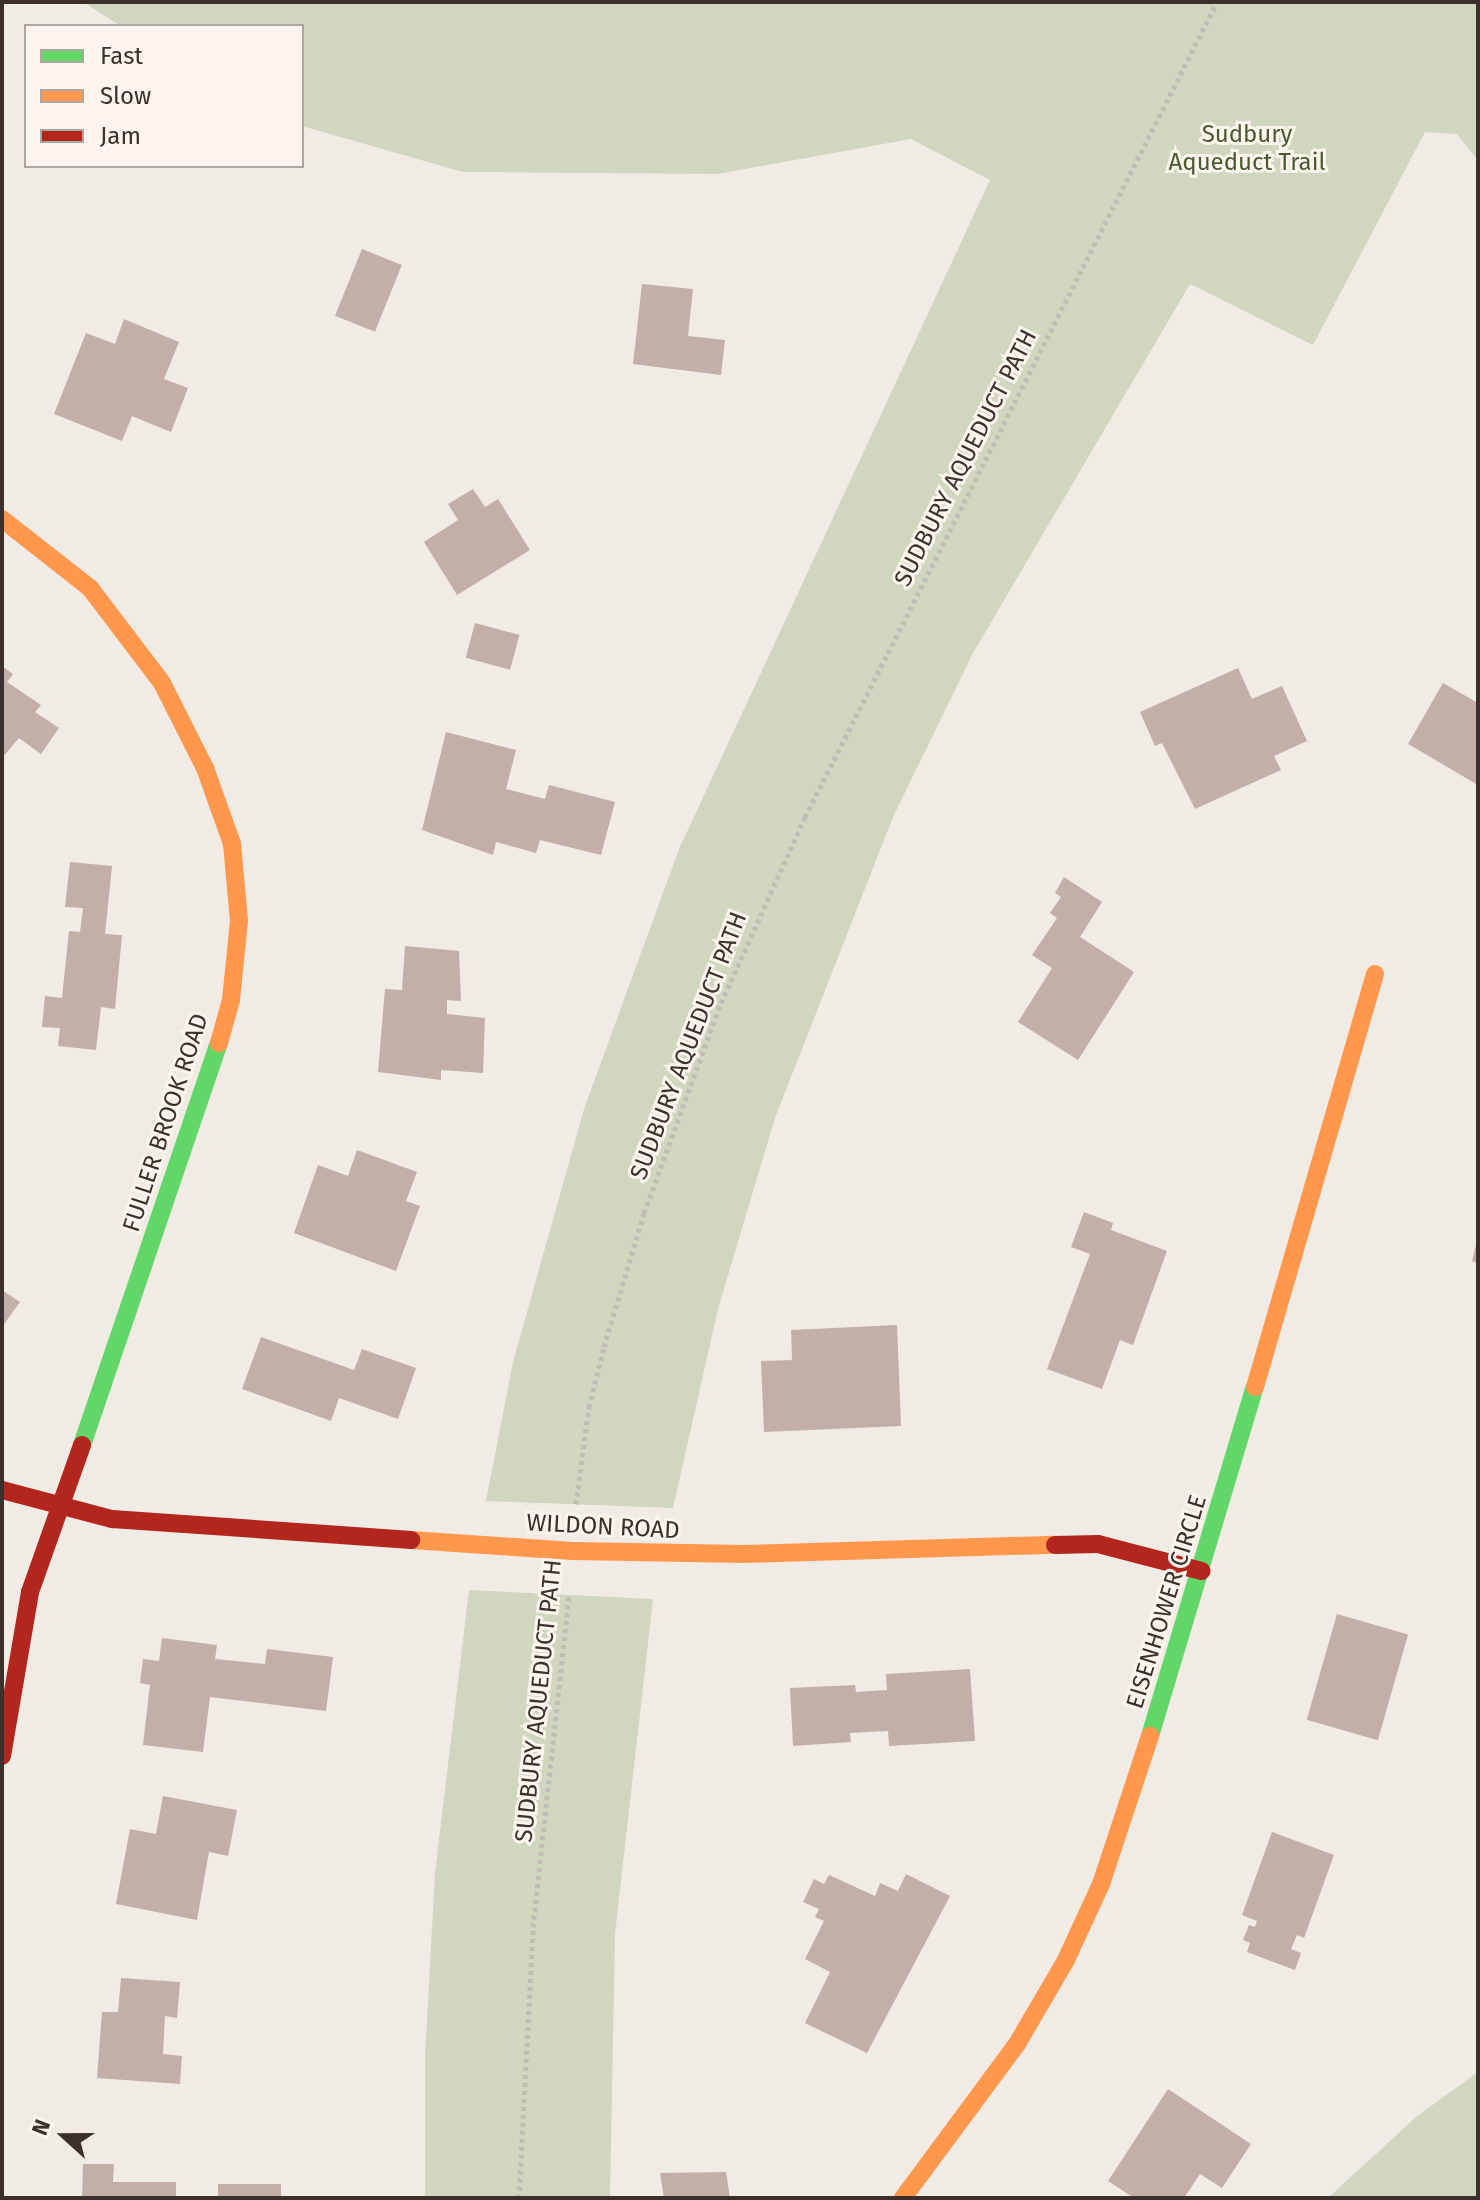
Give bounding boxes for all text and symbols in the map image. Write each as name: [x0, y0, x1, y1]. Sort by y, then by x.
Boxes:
legend: [24, 24, 304, 168]
text: Fast: [100, 42, 143, 70]
text: Slow: [100, 82, 151, 110]
park label: Sudbury Aqueduct Trail: [1169, 121, 1325, 177]
text: Jam: [100, 122, 141, 150]
street label: SUDBURY AQUEDUCT PATH: [889, 325, 1043, 591]
street label: SUDBURY AQUEDUCT PATH: [625, 908, 753, 1184]
street label: FULLER BROOK ROAD: [117, 1010, 215, 1236]
street label: EISENHOWER CIRCLE: [1121, 1492, 1213, 1712]
street label: WILDON ROAD: [526, 1509, 680, 1545]
street label: SUDBURY AQUEDUCT PATH: [510, 1558, 568, 1844]
north arrow: [24, 2096, 104, 2176]
text: N: [26, 2116, 56, 2139]

